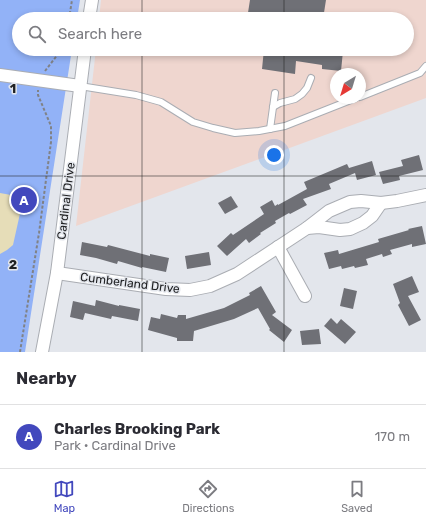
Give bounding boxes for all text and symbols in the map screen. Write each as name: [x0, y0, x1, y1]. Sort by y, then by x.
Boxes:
search box: [12, 12, 414, 56]
icon: search: [26, 23, 48, 45]
text: Search here: [58, 25, 142, 43]
north arrow: [330, 68, 366, 104]
text: 1: [10, 81, 16, 96]
your location: [264, 145, 284, 165]
street label: Cardinal Drive: [54, 161, 78, 240]
pin: A: [11, 185, 37, 215]
text: 2: [9, 257, 17, 272]
street label: Cumberland Drive: [79, 270, 181, 296]
text: Nearby: [16, 368, 77, 388]
text: Charles Brooking Park: [54, 420, 220, 438]
text: A: [24, 429, 34, 444]
text: 170 m: [375, 429, 410, 444]
text: Park · Cardinal Drive: [54, 438, 176, 453]
tab: Map: [53, 478, 75, 515]
tab: Directions: [182, 478, 234, 515]
tab: Saved: [341, 478, 373, 515]

